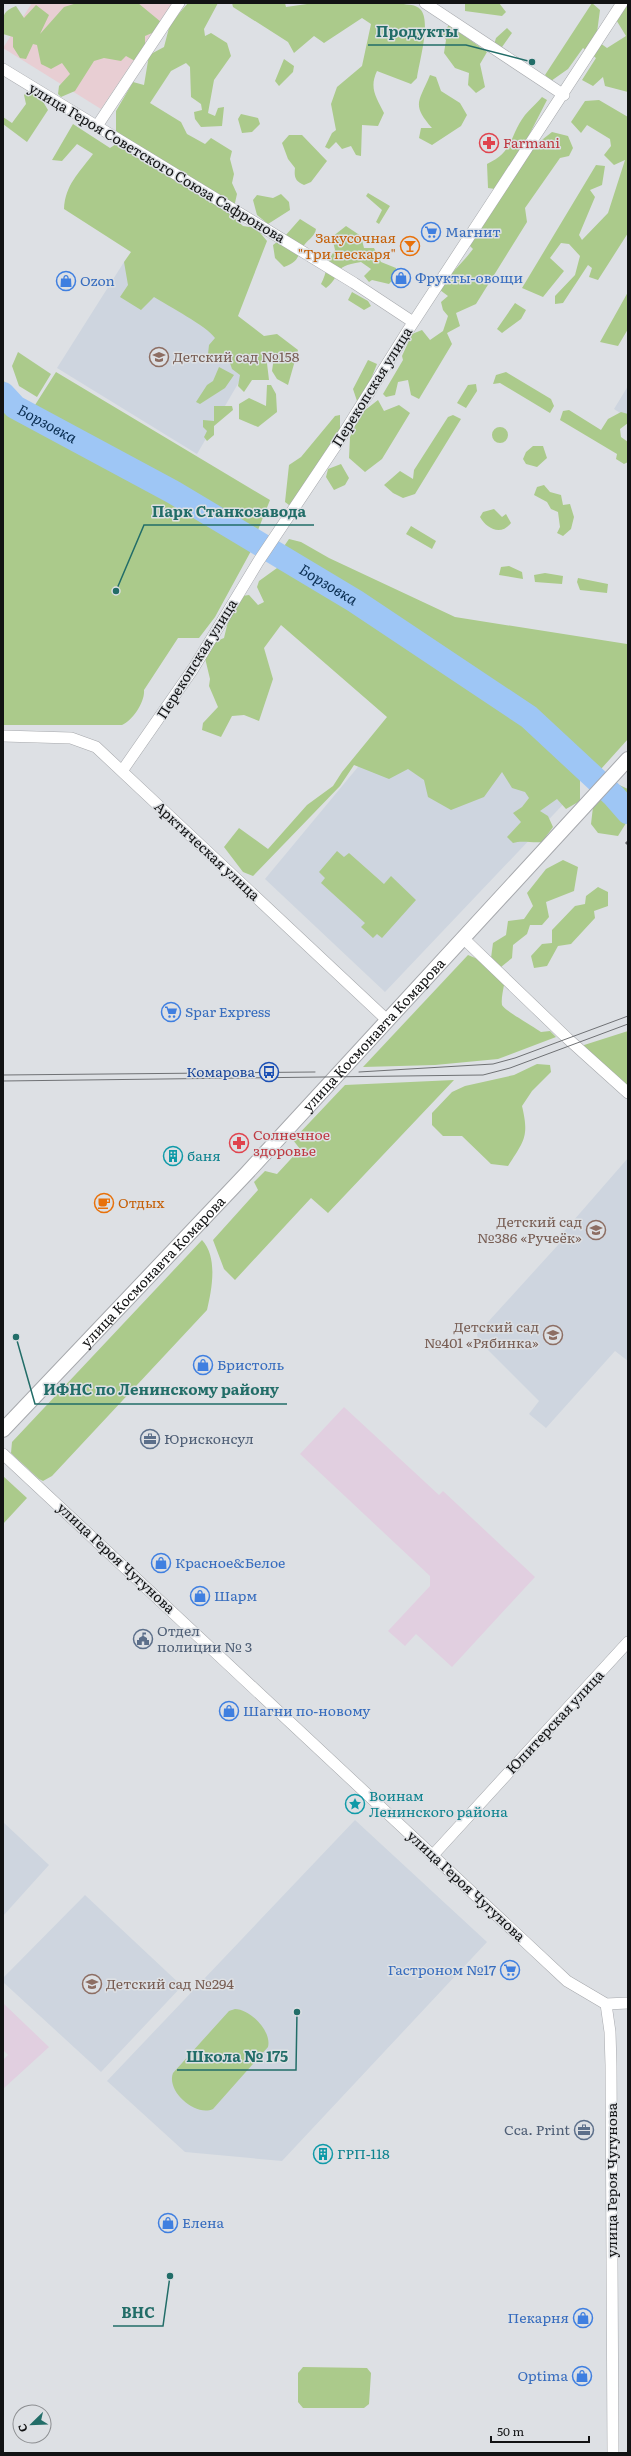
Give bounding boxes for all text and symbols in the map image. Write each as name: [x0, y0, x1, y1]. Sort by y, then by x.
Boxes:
callout: Продукты: [368, 18, 466, 45]
text: Продукты: [376, 19, 458, 42]
street label: улица Героя Советского Союза Сафронова: [26, 77, 290, 247]
pharmacy icon: Farmani: [478, 132, 500, 154]
place label: Farmani: [503, 132, 560, 152]
supermarket icon: Магнит: [420, 221, 442, 243]
place label: Магнит: [445, 221, 501, 241]
place label: Закусочная "Три пескаря": [298, 227, 396, 263]
bar icon: Закусочная "Три пескаря": [399, 235, 421, 257]
shop icon: Фрукты-овощи: [390, 267, 412, 289]
place label: Фрукты-овощи: [415, 267, 523, 287]
shop icon: Ozon: [55, 270, 77, 292]
place label: Ozon: [80, 270, 115, 290]
street label: Перекопская улица: [326, 322, 416, 450]
school or university icon: Детский сад №158: [148, 346, 170, 368]
place label: Детский сад №158: [173, 346, 300, 366]
water label: Борзовка: [14, 397, 82, 449]
callout: Парк Станкозавода: [144, 498, 314, 525]
text: Парк Станкозавода: [152, 499, 307, 522]
water label: Борзовка: [295, 557, 363, 610]
street label: Перекопская улица: [151, 594, 241, 722]
street label: Арктическая улица: [150, 796, 265, 905]
street label: улица Космонавта Комарова: [297, 953, 449, 1115]
supermarket icon: Spar Express: [160, 1001, 182, 1023]
place label: Spar Express: [185, 1001, 270, 1021]
place label: Комарова: [186, 1061, 255, 1081]
bus stop icon: Комарова: [258, 1061, 280, 1083]
place label: Солнечное здоровье: [253, 1124, 330, 1160]
pharmacy icon: Солнечное здоровье: [228, 1132, 250, 1154]
building icon: баня: [162, 1145, 184, 1167]
place label: баня: [187, 1145, 221, 1165]
street label: улица Космонавта Комарова: [76, 1191, 229, 1351]
cafe icon: Отдых: [93, 1192, 115, 1214]
place label: Отдых: [118, 1192, 164, 1212]
place label: Детский сад №386 «Ручеёк»: [477, 1211, 582, 1247]
school or university icon: Детский сад №386 «Ручеёк»: [585, 1219, 607, 1241]
place label: Детский сад №401 «Рябинка»: [424, 1316, 539, 1352]
school or university icon: Детский сад №401 «Рябинка»: [542, 1324, 564, 1346]
shop icon: Бристоль: [192, 1354, 214, 1376]
place label: Бристоль: [217, 1354, 284, 1374]
callout: ИФНС по Ленинскому району: [35, 1377, 287, 1404]
text: ИФНС по Ленинскому району: [43, 1377, 280, 1400]
office icon: Юрисконсул: [139, 1428, 161, 1450]
place label: Юрисконсул: [164, 1428, 254, 1448]
street label: улица Героя Чугунова: [53, 1497, 180, 1618]
shop icon: Красное&Белое: [150, 1552, 172, 1574]
place label: Красное&Белое: [175, 1552, 285, 1572]
shop icon: Шарм: [189, 1585, 211, 1607]
place label: Шарм: [214, 1585, 257, 1605]
place label: Отдел полиции № 3: [157, 1620, 252, 1656]
public building icon: Отдел полиции № 3: [132, 1628, 154, 1650]
street label: Юпитерская улица: [501, 1665, 608, 1778]
shop icon: Шагни по-новому: [218, 1700, 240, 1722]
place label: Шагни по-новому: [243, 1700, 371, 1720]
place label: Воинам Ленинского района: [369, 1785, 508, 1821]
place icon: Воинам Ленинского района: [344, 1793, 366, 1815]
street label: улица Героя Чугунова: [403, 1825, 530, 1946]
place label: Гастроном №17: [388, 1959, 496, 1979]
supermarket icon: Гастроном №17: [499, 1959, 521, 1981]
school or university icon: Детский сад №294: [81, 1973, 103, 1995]
place label: Детский сад №294: [106, 1973, 234, 1993]
callout: Школа № 175: [177, 2043, 296, 2070]
text: Школа № 175: [186, 2044, 288, 2067]
street label: улица Героя Чугунова: [601, 2102, 621, 2257]
place label: Cca. Print: [504, 2119, 570, 2139]
office icon: Cca. Print: [573, 2119, 595, 2141]
building icon: ГРП-118: [312, 2143, 334, 2165]
place label: ГРП-118: [337, 2143, 390, 2163]
shop icon: Елена: [157, 2212, 179, 2234]
place label: Елена: [182, 2212, 224, 2232]
callout: ВНС: [113, 2299, 163, 2326]
text: ВНС: [121, 2300, 155, 2323]
place label: Пекарня: [507, 2307, 569, 2327]
shop icon: Пекарня: [572, 2307, 594, 2329]
place label: Optima: [517, 2365, 568, 2385]
shop icon: Optima: [571, 2365, 593, 2387]
north arrow: [12, 2404, 52, 2444]
scale bar: [491, 2418, 589, 2444]
text: С: [13, 2421, 31, 2435]
text: 50 m: [497, 2422, 524, 2440]

